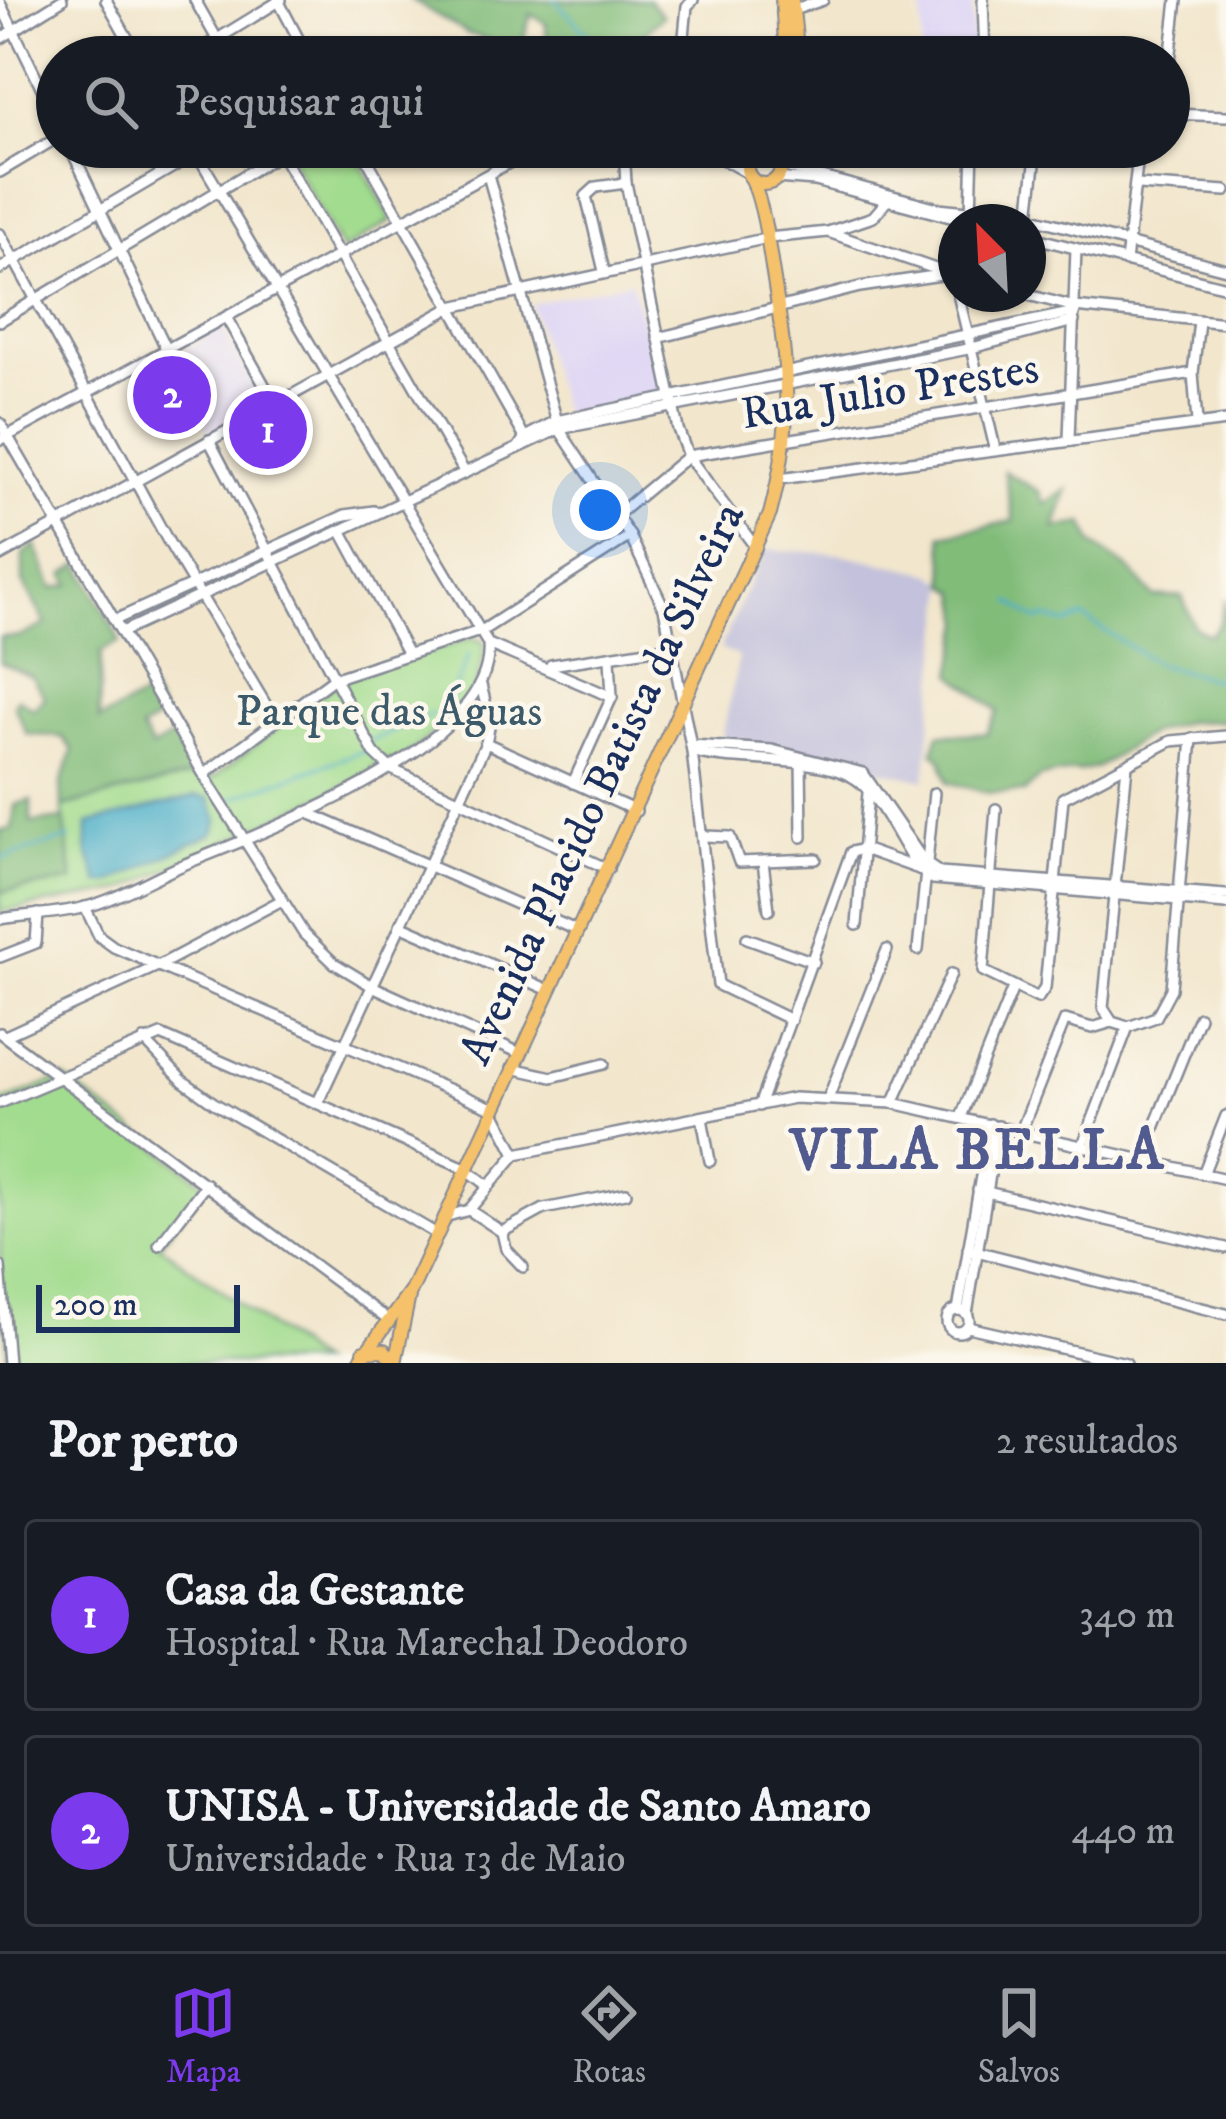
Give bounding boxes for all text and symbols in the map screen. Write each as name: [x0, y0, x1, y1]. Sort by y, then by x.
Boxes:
search box: [36, 36, 1190, 168]
icon: search: [78, 69, 144, 135]
text: Pesquisar aqui: [174, 74, 424, 130]
north arrow: [938, 204, 1046, 312]
street label: Rua Julio Prestes: [737, 341, 1043, 443]
pin: 2: [133, 350, 211, 440]
pin: 1: [229, 385, 307, 475]
your location: [570, 480, 630, 540]
street label: Avenida Placido Batista da Silveira: [448, 494, 758, 1074]
park label: Parque das Águas: [236, 684, 542, 740]
district label: VILA BELLA: [788, 1116, 1166, 1187]
scale bar: [36, 1279, 240, 1332]
text: 200 m: [54, 1285, 138, 1326]
text: Por perto: [48, 1409, 238, 1473]
text: 2 resultados: [996, 1417, 1178, 1466]
text: Casa da Gestante: [165, 1563, 464, 1619]
text: 1: [83, 1591, 97, 1640]
text: 340 m: [1079, 1591, 1175, 1640]
text: Hospital · Rua Marechal Deodoro: [165, 1619, 688, 1668]
text: UNISA - Universidade de Santo Amaro: [165, 1779, 871, 1835]
text: 2: [80, 1807, 100, 1856]
text: 440 m: [1071, 1807, 1175, 1856]
text: Universidade · Rua 13 de Maio: [165, 1835, 625, 1884]
tab: Mapa: [166, 1980, 241, 2093]
tab: Rotas: [572, 1980, 646, 2093]
tab: Salvos: [978, 1980, 1060, 2093]

